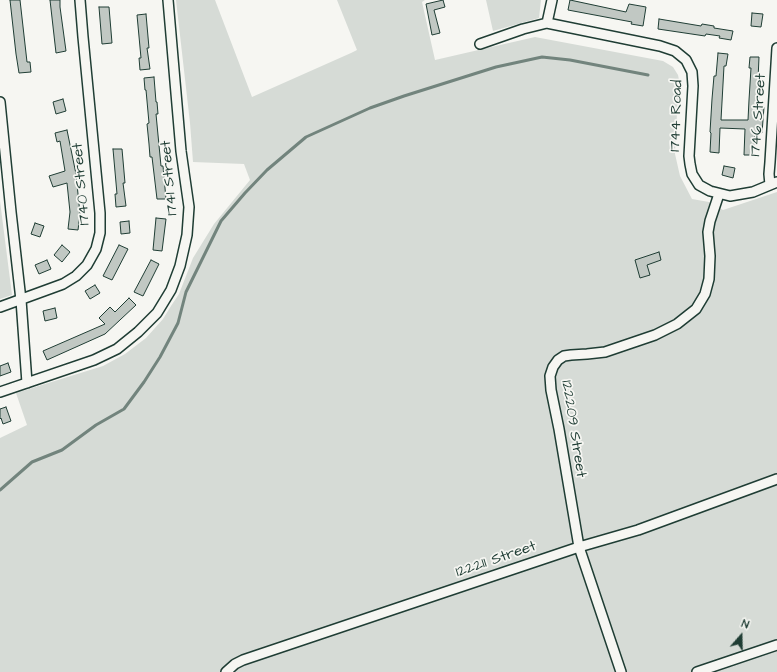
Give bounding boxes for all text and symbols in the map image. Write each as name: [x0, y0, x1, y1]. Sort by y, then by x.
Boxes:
street label: 1746 Street: [747, 73, 771, 157]
street label: 1744 Road: [667, 80, 687, 152]
street label: 1741 Street: [158, 140, 182, 216]
street label: 1740 Street: [69, 142, 95, 226]
street label: 122209 Street: [556, 379, 590, 479]
street label: 122211 Street: [453, 538, 539, 582]
north arrow: [721, 616, 761, 656]
text: N: [739, 616, 751, 632]

